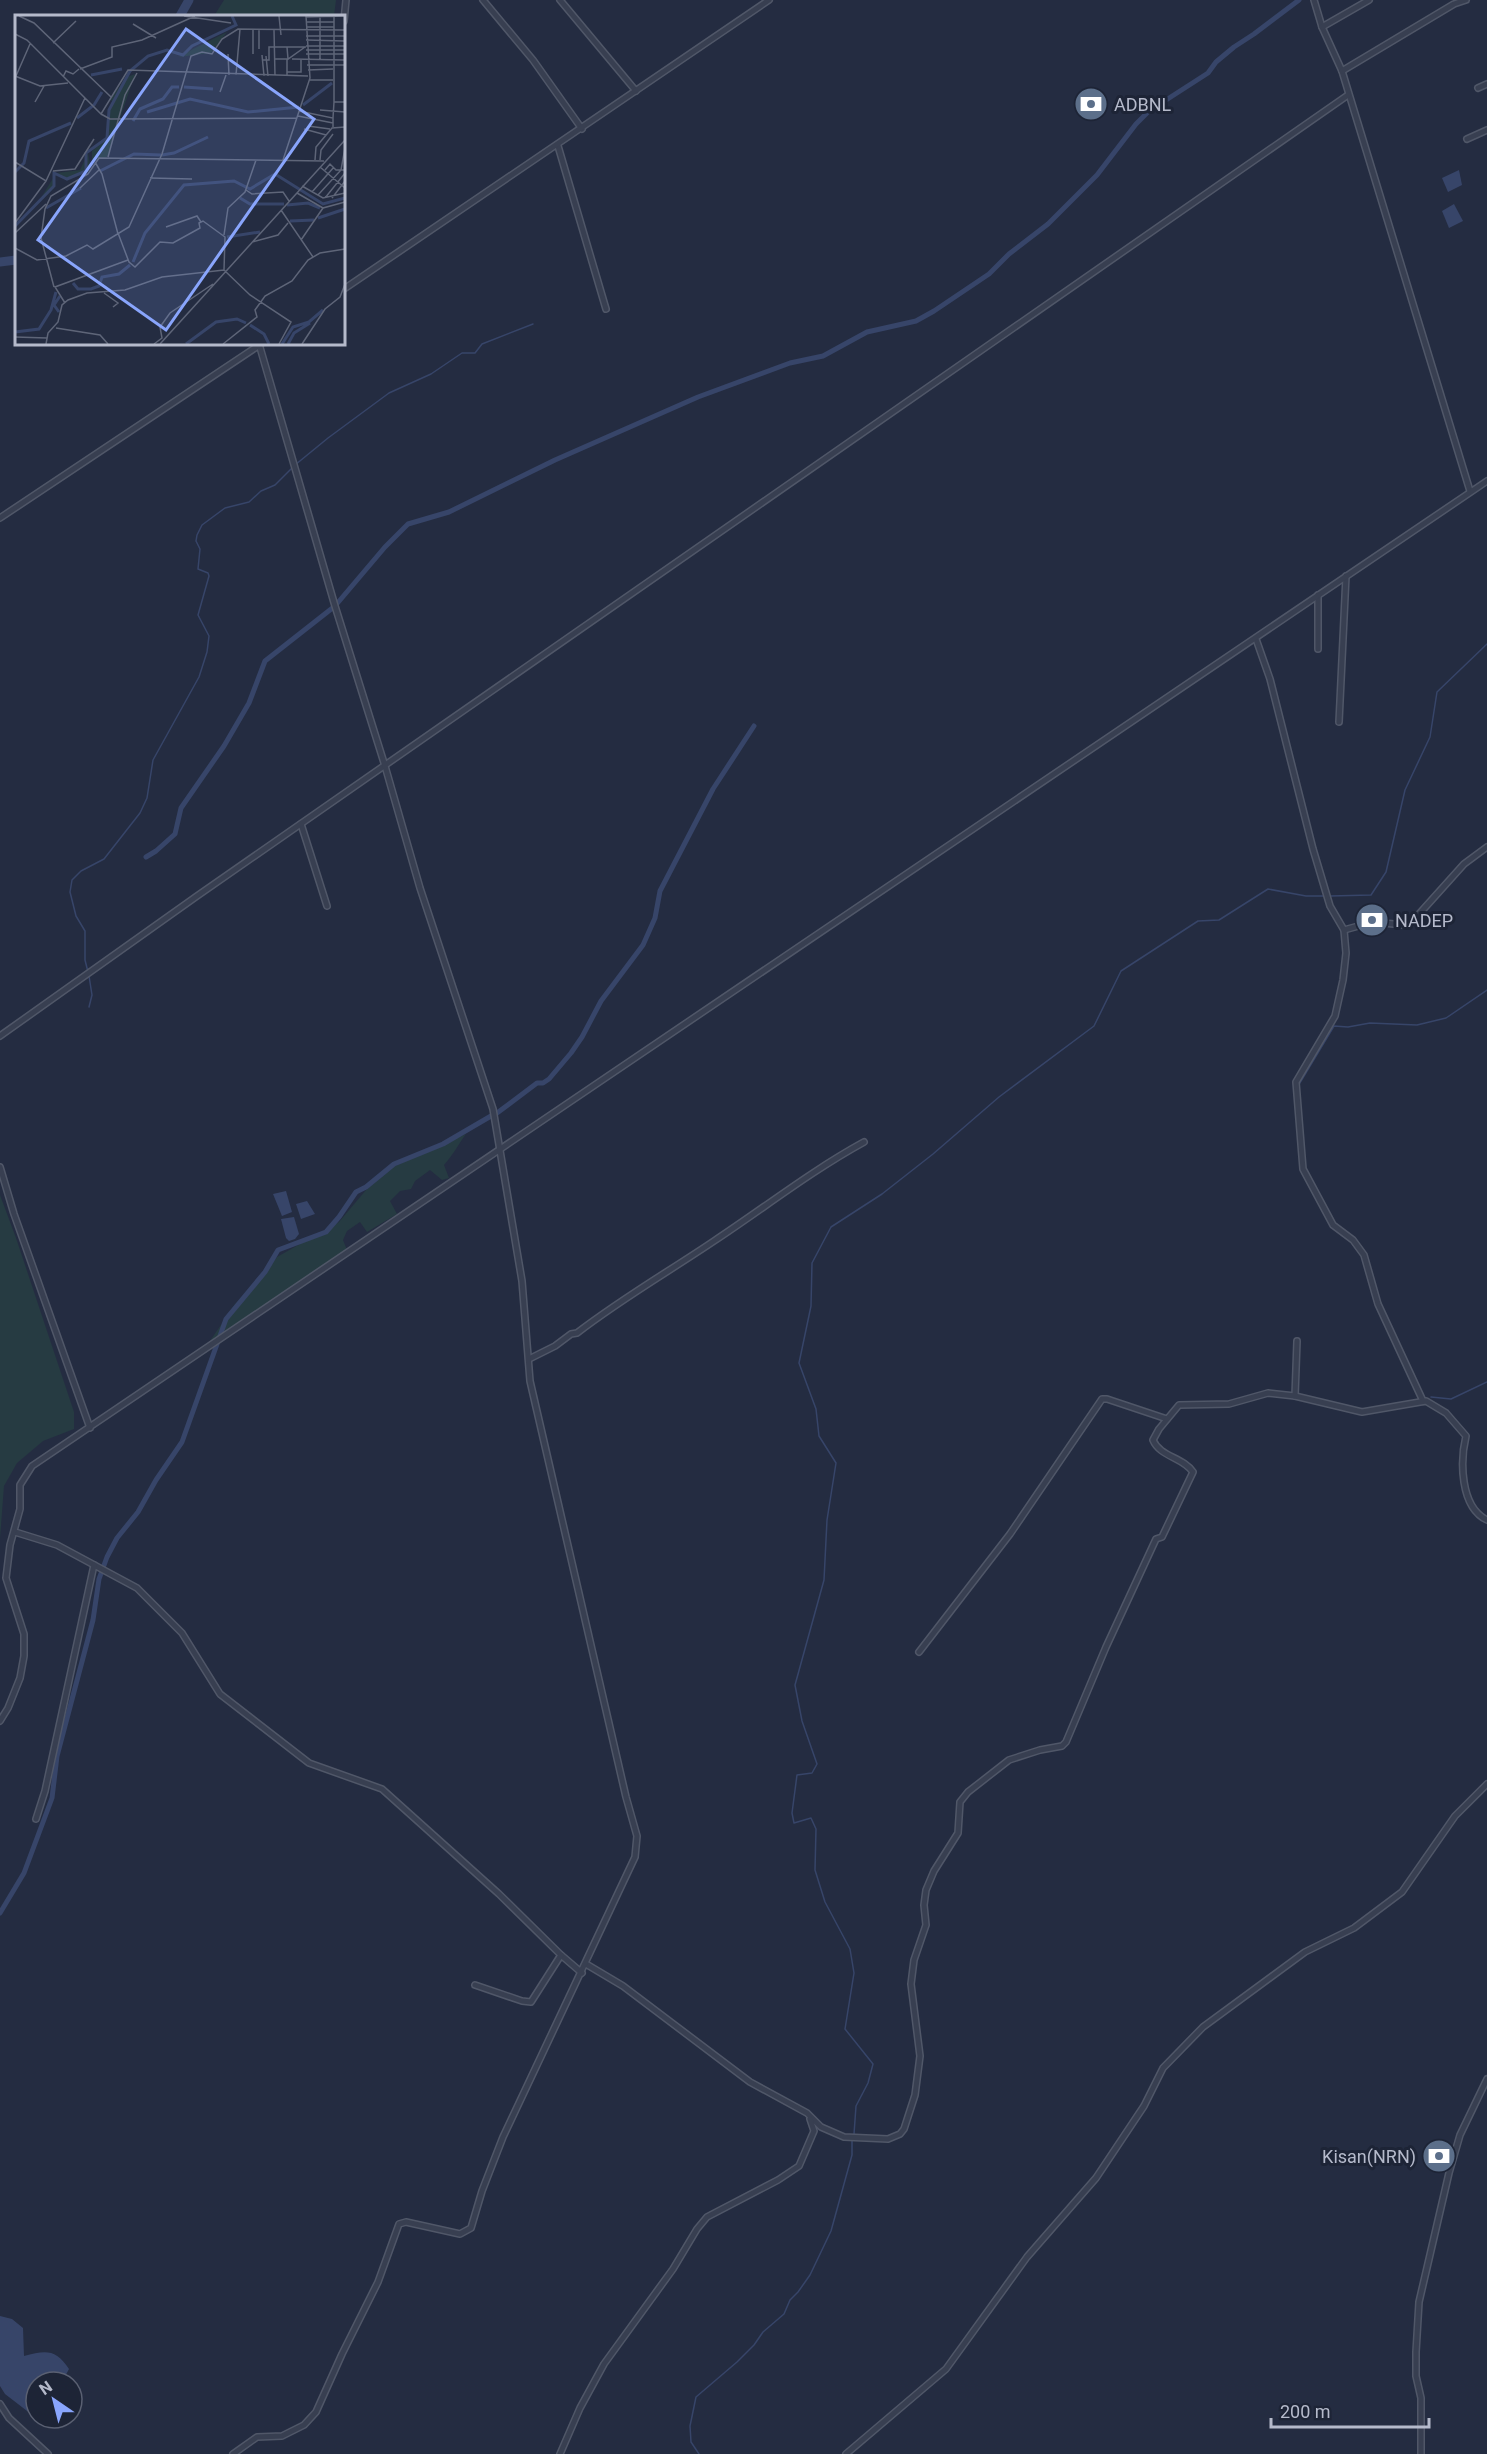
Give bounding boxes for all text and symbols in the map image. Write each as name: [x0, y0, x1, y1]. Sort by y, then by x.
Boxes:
inset map: [15, 15, 345, 345]
bank icon: ADBNL: [1073, 86, 1109, 122]
place label: ADBNL: [1114, 94, 1172, 115]
bank icon: NADEP: [1354, 902, 1390, 938]
place label: NADEP: [1395, 910, 1453, 931]
bank icon: Kisan(NRN): [1421, 2138, 1457, 2174]
place label: Kisan(NRN): [1322, 2146, 1416, 2168]
north arrow: [24, 2370, 84, 2430]
text: N: [36, 2377, 56, 2399]
scale bar: [1271, 2391, 1428, 2429]
text: 200 m: [1280, 2401, 1331, 2422]

